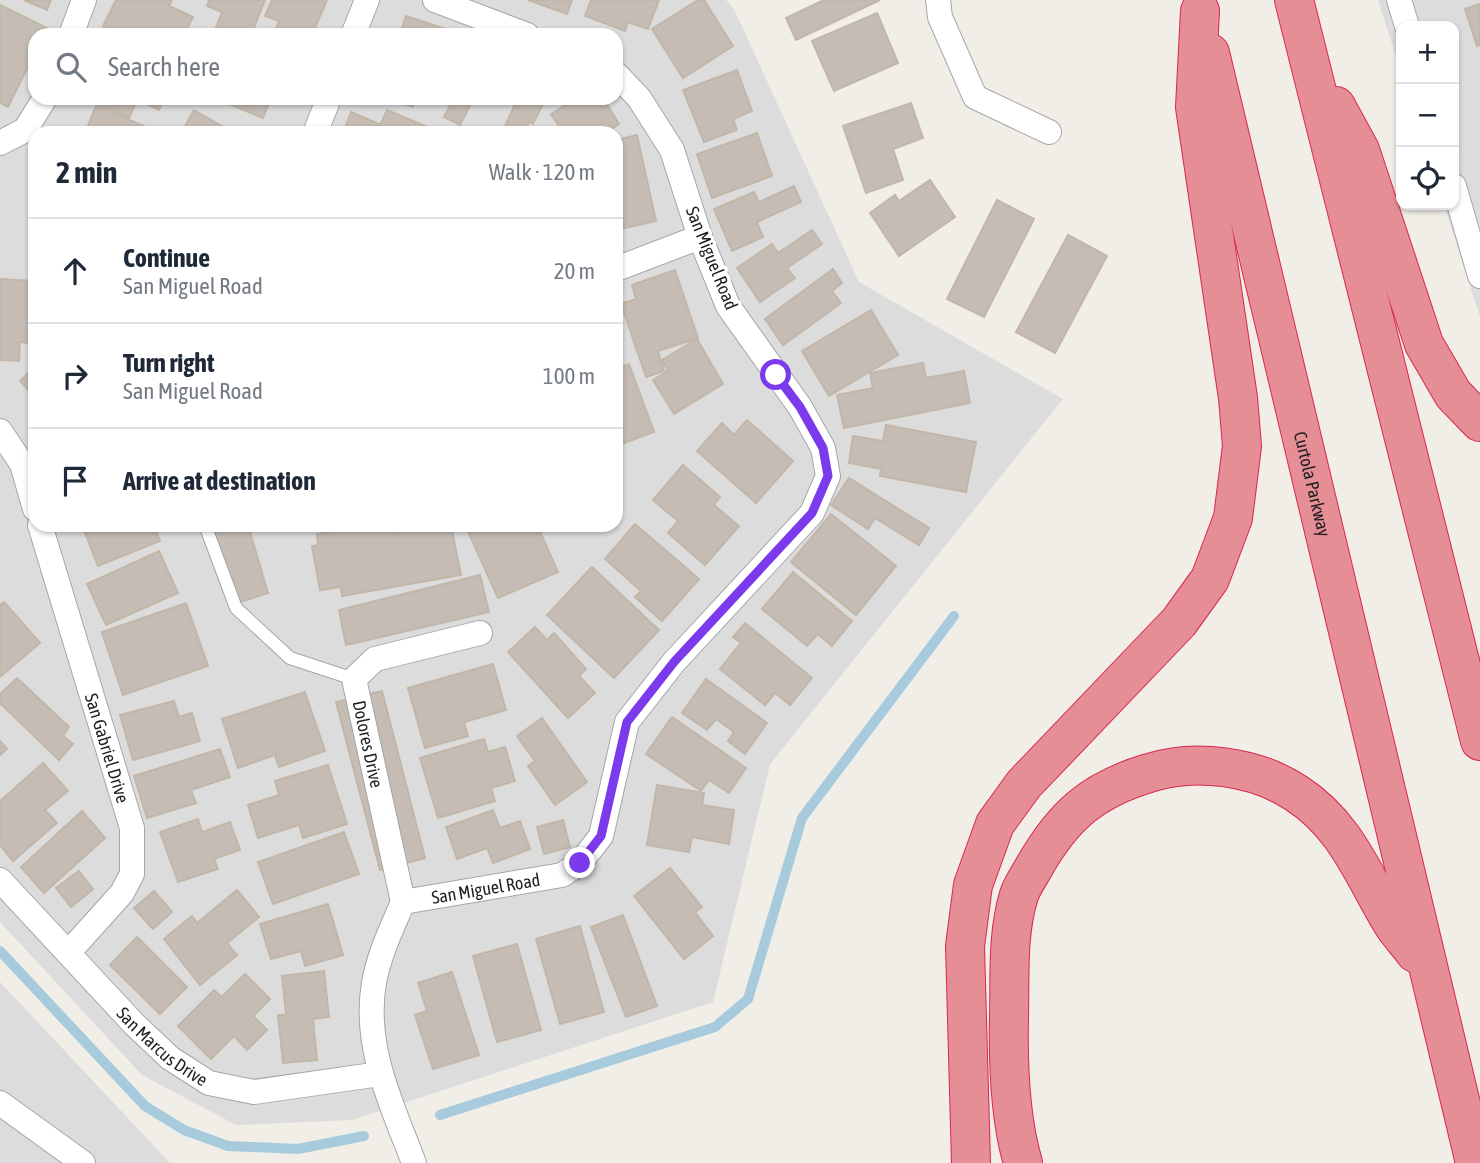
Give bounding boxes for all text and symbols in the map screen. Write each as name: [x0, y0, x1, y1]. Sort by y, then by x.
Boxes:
map controls: [1396, 21, 1459, 210]
button: +: [1396, 21, 1459, 84]
search box: [28, 28, 623, 105]
icon: search: [52, 48, 90, 86]
text: Search here: [108, 52, 220, 82]
button: −: [1396, 84, 1459, 147]
button: locate: [1396, 147, 1459, 210]
text: 2 min: [56, 155, 117, 189]
text: Walk · 120 m: [489, 159, 595, 185]
street label: San Miguel Road: [682, 203, 742, 313]
text: Continue: [123, 243, 210, 273]
icon: ahead: [56, 252, 94, 290]
text: 20 m: [554, 258, 595, 284]
text: San Miguel Road: [123, 273, 263, 299]
text: Turn right: [123, 348, 214, 378]
icon: right: [56, 357, 94, 395]
route start: [760, 359, 791, 390]
text: 100 m: [543, 363, 595, 389]
text: San Miguel Road: [123, 378, 263, 404]
street label: Curtola Parkway: [1290, 429, 1336, 539]
icon: arrive: [56, 462, 94, 500]
text: Arrive at destination: [123, 466, 316, 496]
street label: San Gabriel Drive: [81, 691, 134, 805]
street label: Dolores Drive: [348, 698, 388, 790]
route end: [564, 847, 595, 878]
street label: San Miguel Road: [430, 868, 541, 907]
street label: San Marcus Drive: [113, 1002, 212, 1090]

